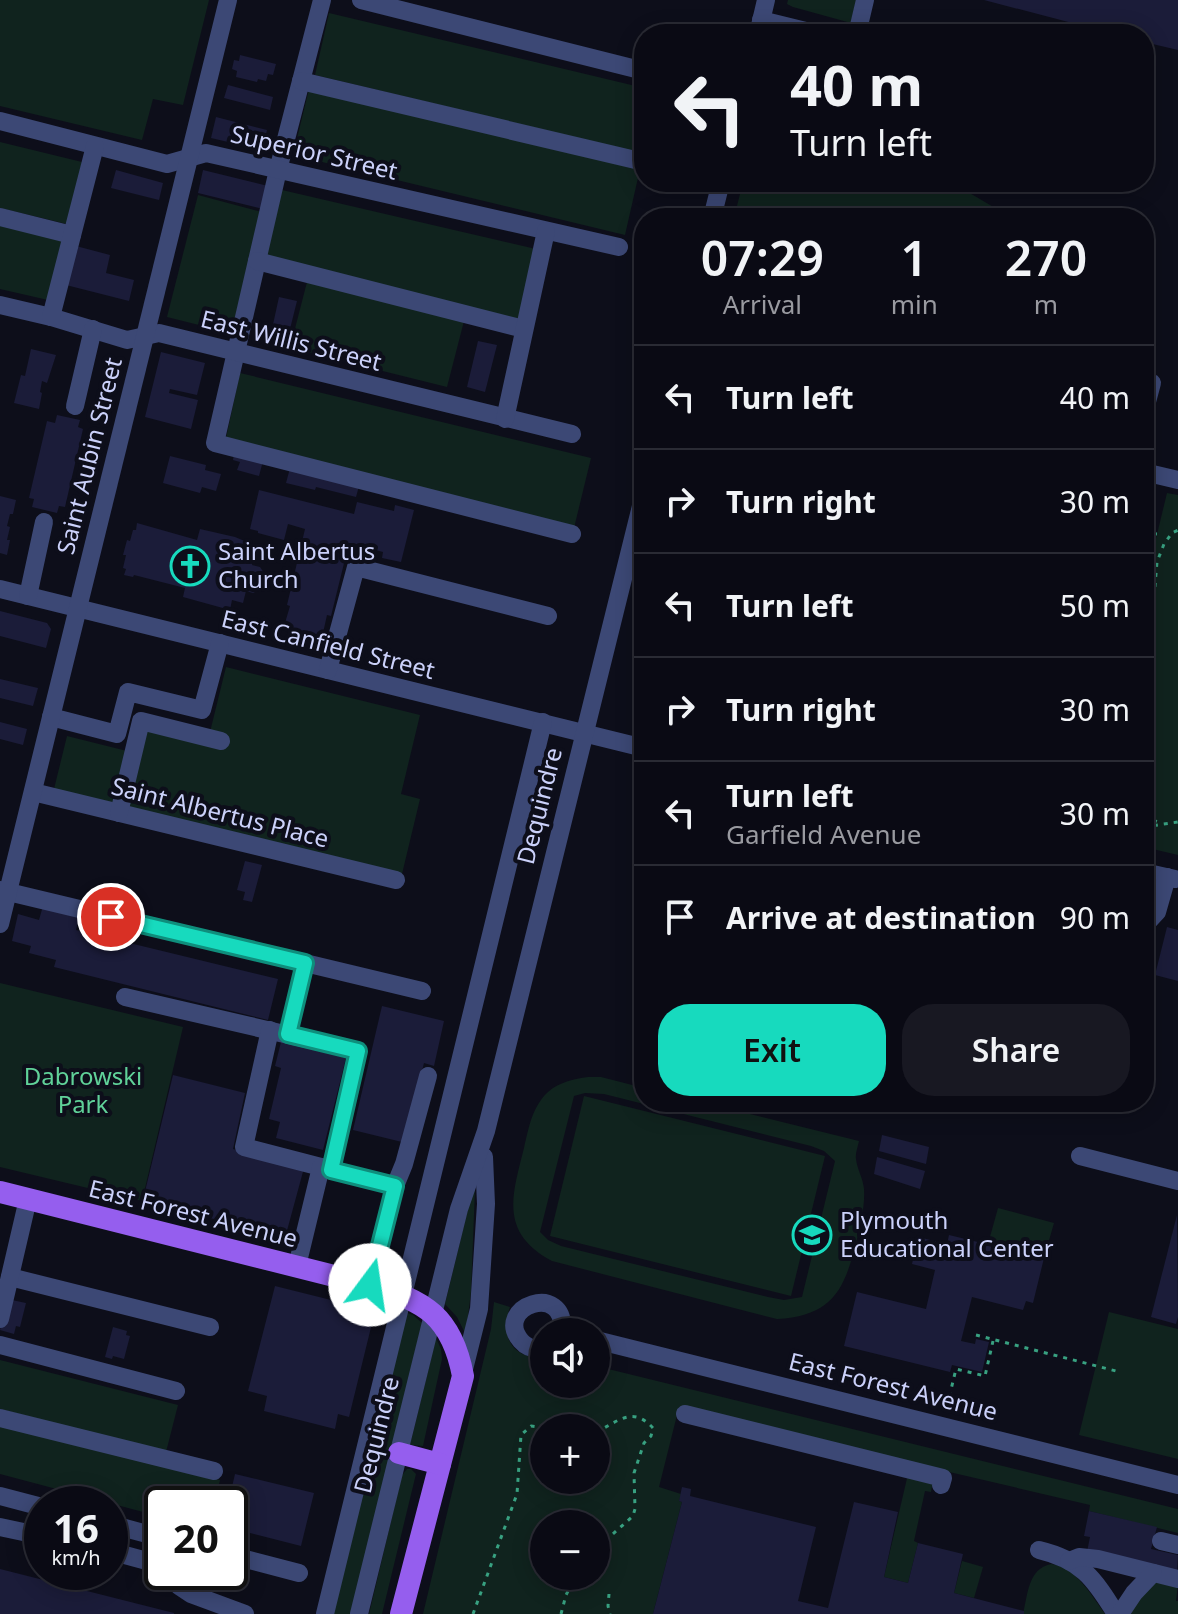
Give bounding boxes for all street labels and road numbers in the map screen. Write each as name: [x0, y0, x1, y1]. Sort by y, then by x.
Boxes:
street label: Superior Street: [228, 116, 401, 187]
street label: East Willis Street: [198, 301, 385, 378]
street label: Saint Aubin Street: [48, 353, 129, 558]
street label: East Canfield Street: [218, 601, 439, 686]
street label: Dequindre: [508, 744, 569, 868]
street label: Saint Albertus Place: [108, 769, 332, 855]
street label: East Forest Avenue: [86, 1171, 301, 1254]
street label: East Forest Avenue: [786, 1344, 1001, 1427]
street label: Dequindre: [345, 1373, 406, 1497]

